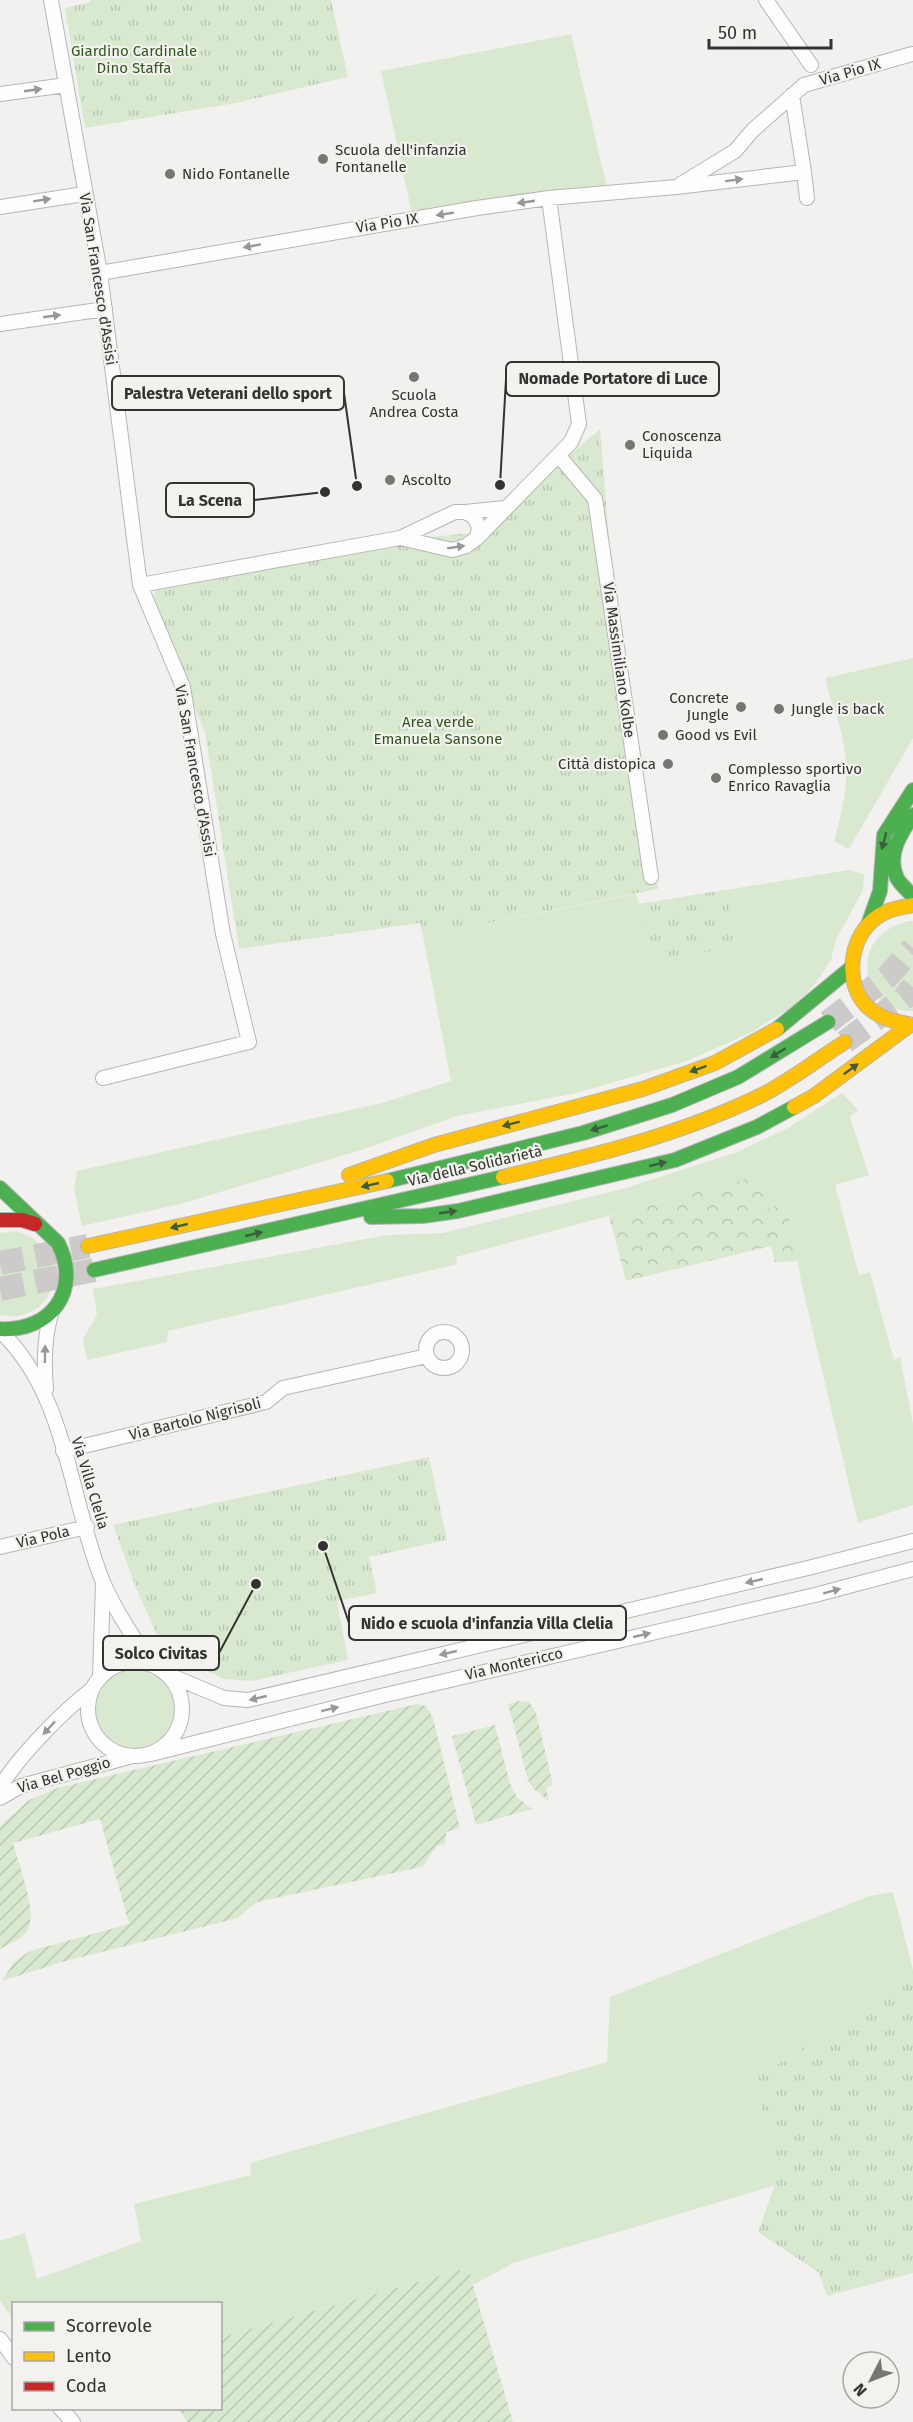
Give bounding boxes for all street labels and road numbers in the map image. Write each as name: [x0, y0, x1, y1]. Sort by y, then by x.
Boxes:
street label: Via Pio IX: [817, 54, 884, 89]
street label: Via San Francesco d'Assisi: [75, 192, 121, 366]
street label: Via Pio IX: [355, 209, 420, 237]
street label: Via Massimiliano Kolbe: [599, 581, 639, 739]
street label: Via San Francesco d'Assisi: [171, 684, 219, 858]
street label: Via della Solidarietà: [406, 1142, 544, 1190]
street label: Via Bartolo Nigrisoli: [127, 1394, 263, 1444]
street label: Via Villa Clelia: [67, 1435, 113, 1531]
street label: Via Pola: [15, 1522, 71, 1552]
street label: Via Montericco: [463, 1644, 565, 1684]
street label: Via Bel Poggio: [15, 1753, 113, 1797]

